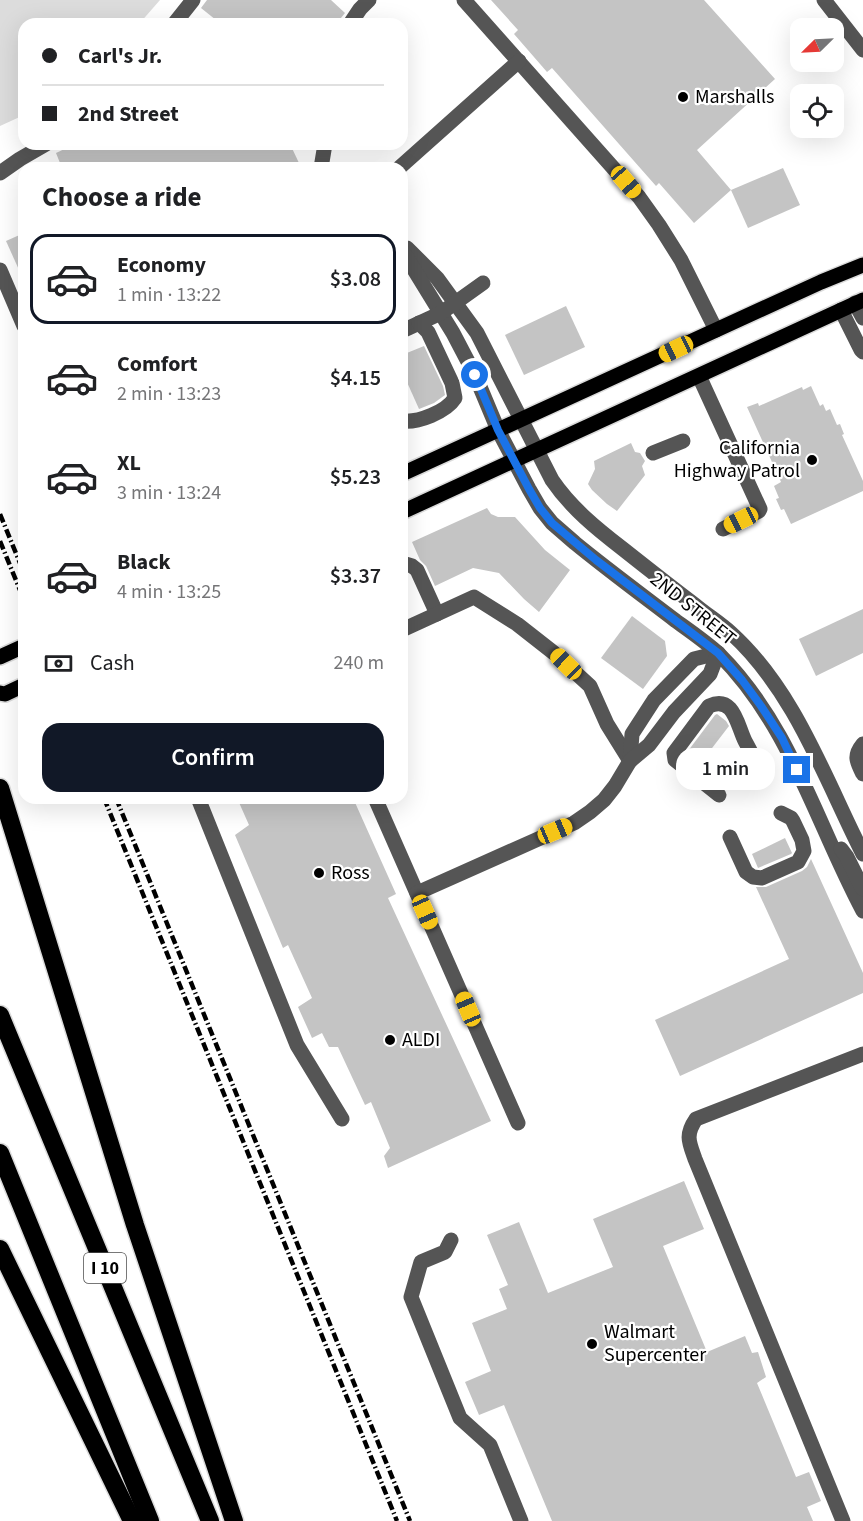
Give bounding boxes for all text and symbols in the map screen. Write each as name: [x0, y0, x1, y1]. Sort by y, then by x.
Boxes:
north arrow: [790, 18, 844, 72]
map controls: [790, 18, 844, 138]
text: Carl's Jr.: [78, 40, 162, 72]
place label: Marshalls: [695, 83, 774, 111]
button: locate: [790, 84, 844, 138]
marker: Marshalls: [676, 90, 690, 104]
text: 2nd Street: [78, 98, 179, 130]
car: [607, 163, 645, 201]
text: Choose a ride: [42, 178, 202, 217]
text: Economy: [117, 249, 206, 281]
icon: car: [45, 252, 99, 306]
text: $3.08: [330, 263, 381, 295]
text: 1 min · 13:22: [117, 281, 221, 309]
car: [656, 333, 696, 365]
text: Comfort: [117, 348, 198, 380]
icon: car: [45, 351, 99, 405]
route start: [461, 361, 488, 388]
text: $4.15: [330, 362, 381, 394]
text: 2 min · 13:23: [117, 380, 221, 408]
place label: California Highway Patrol: [674, 434, 800, 485]
text: XL: [117, 447, 141, 479]
icon: car: [45, 450, 99, 504]
marker: California Highway Patrol: [805, 453, 819, 467]
text: $5.23: [330, 461, 381, 493]
text: 3 min · 13:24: [117, 479, 221, 507]
car: [721, 504, 761, 536]
text: Black: [117, 546, 171, 578]
icon: car: [45, 549, 99, 603]
text: $3.37: [330, 560, 381, 592]
street label: 2ND STREET: [644, 566, 742, 653]
text: 4 min · 13:25: [117, 578, 221, 606]
car: [547, 645, 585, 683]
icon: cash: [42, 647, 75, 680]
text: Cash: [90, 647, 135, 679]
text: 240 m: [334, 649, 384, 677]
button: Confirm: [42, 723, 384, 792]
callout: 1 min: [677, 749, 776, 791]
text: 1 min: [702, 755, 749, 783]
route end: [783, 756, 810, 783]
car: [535, 816, 575, 846]
place label: Ross: [331, 859, 370, 887]
marker: Ross: [312, 866, 326, 880]
car: [409, 892, 441, 932]
car: [453, 989, 483, 1029]
place label: ALDI: [402, 1026, 440, 1054]
marker: ALDI: [383, 1033, 397, 1047]
road number: I 10: [84, 1253, 126, 1283]
place label: Walmart Supercenter: [604, 1318, 706, 1369]
marker: Walmart Supercenter: [585, 1337, 599, 1351]

